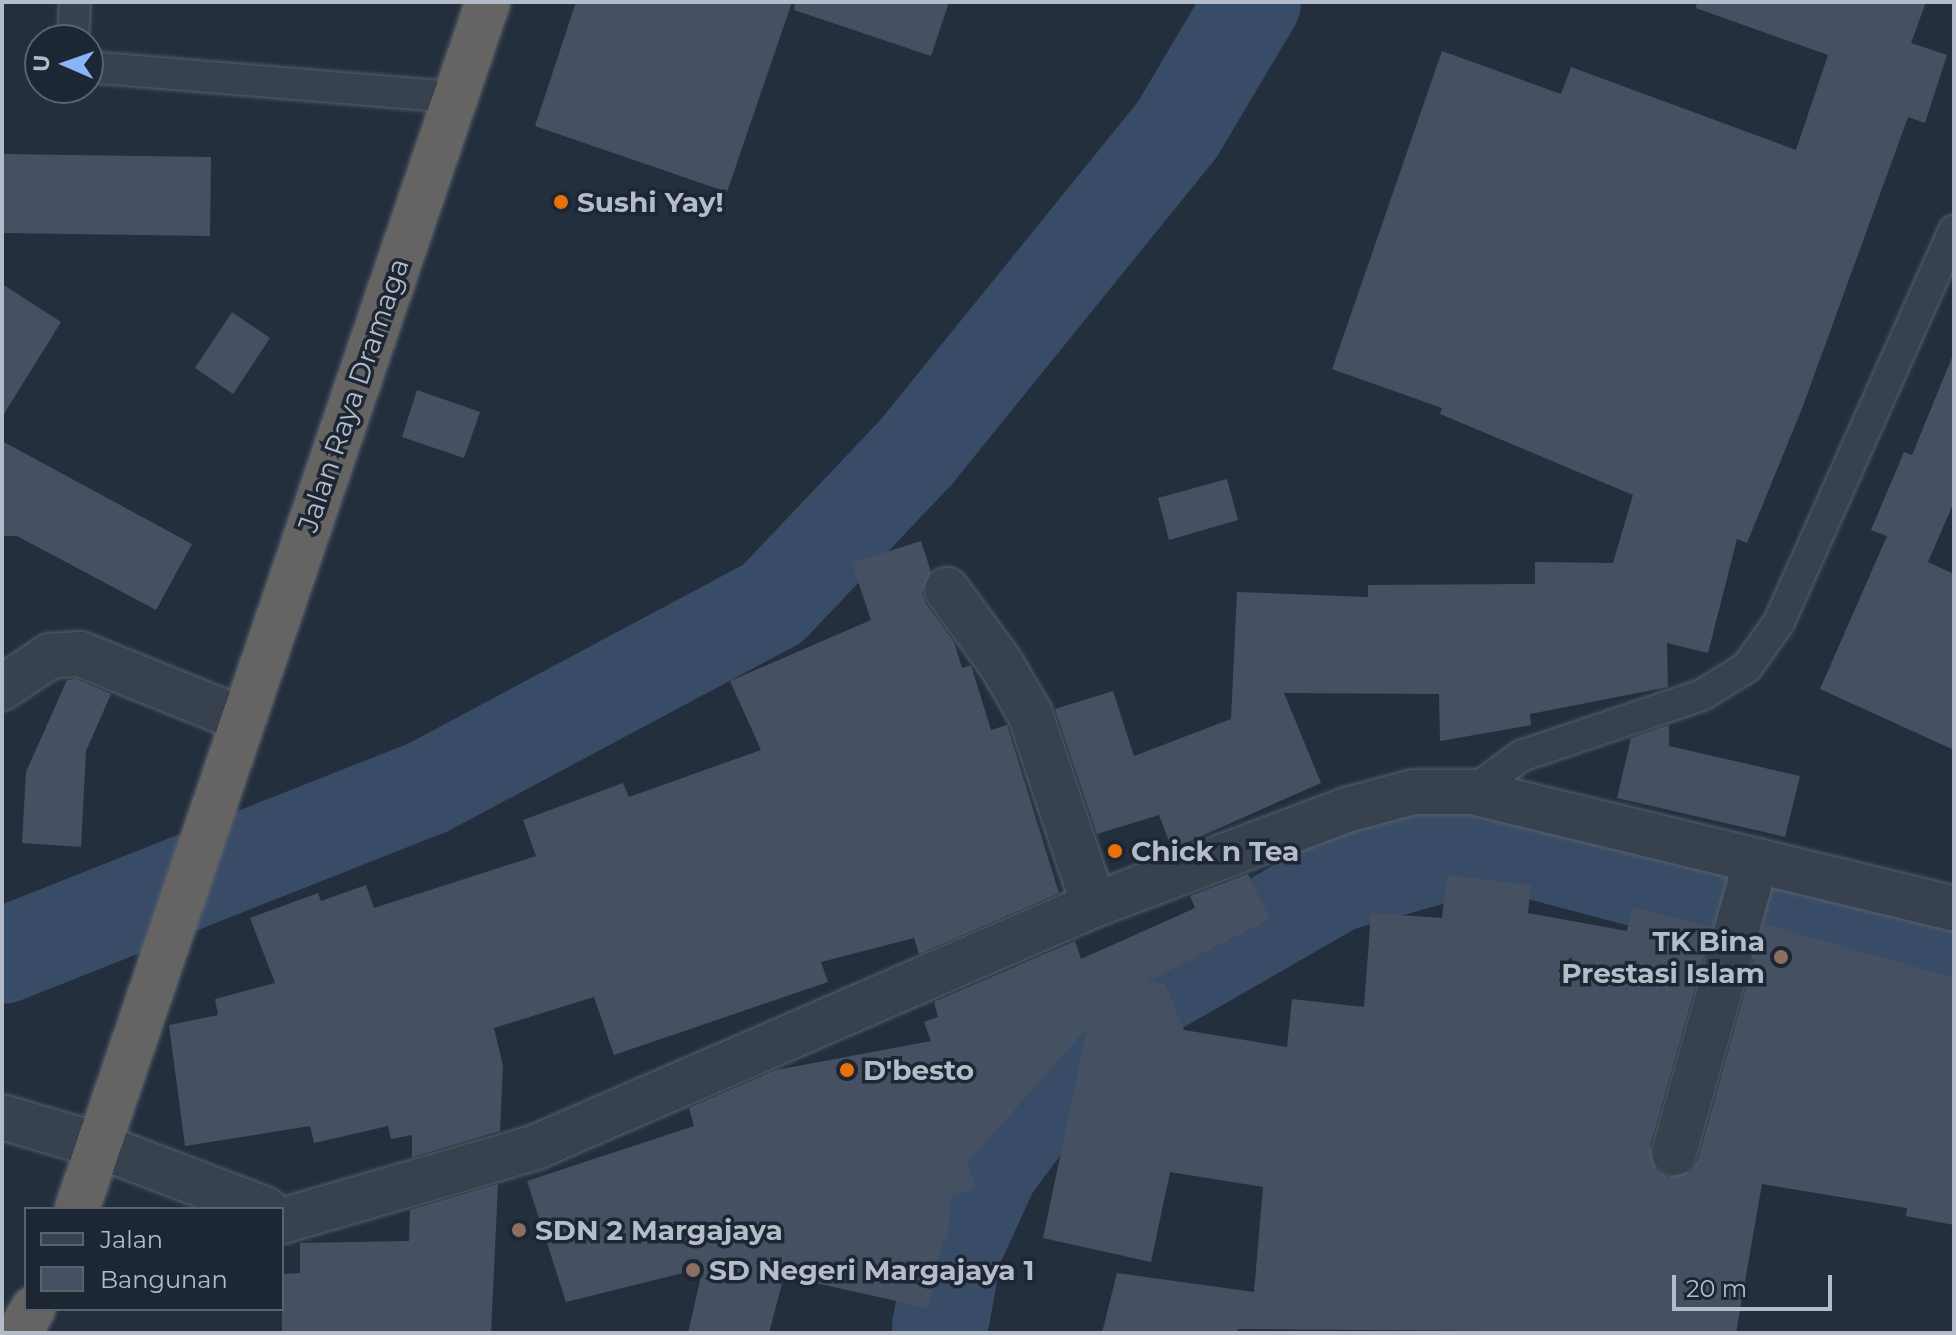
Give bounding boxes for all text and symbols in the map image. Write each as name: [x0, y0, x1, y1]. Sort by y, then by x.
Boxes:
north arrow: [24, 24, 104, 104]
text: U: [28, 54, 55, 72]
place label: Sushi Yay!: [577, 185, 724, 219]
marker: Sushi Yay!: [552, 193, 570, 211]
street label: Jalan Raya Dramaga: [290, 254, 416, 536]
place label: Chick n Tea: [1131, 834, 1299, 868]
marker: Chick n Tea: [1106, 842, 1124, 860]
place label: TK Bina Prestasi Islam: [1561, 924, 1765, 990]
marker: TK Bina Prestasi Islam: [1772, 948, 1790, 966]
place label: D'besto: [863, 1053, 974, 1087]
marker: D'besto: [838, 1061, 856, 1079]
legend: [24, 1207, 284, 1311]
place label: SDN 2 Margajaya: [535, 1213, 783, 1247]
marker: SDN 2 Margajaya: [510, 1221, 528, 1239]
text: Jalan: [100, 1225, 163, 1254]
place label: SD Negeri Margajaya 1: [709, 1253, 1034, 1287]
scale bar: [1676, 1259, 1836, 1309]
marker: SD Negeri Margajaya 1: [684, 1261, 702, 1279]
text: Bangunan: [100, 1265, 228, 1294]
text: 20 m: [1686, 1274, 1747, 1303]

